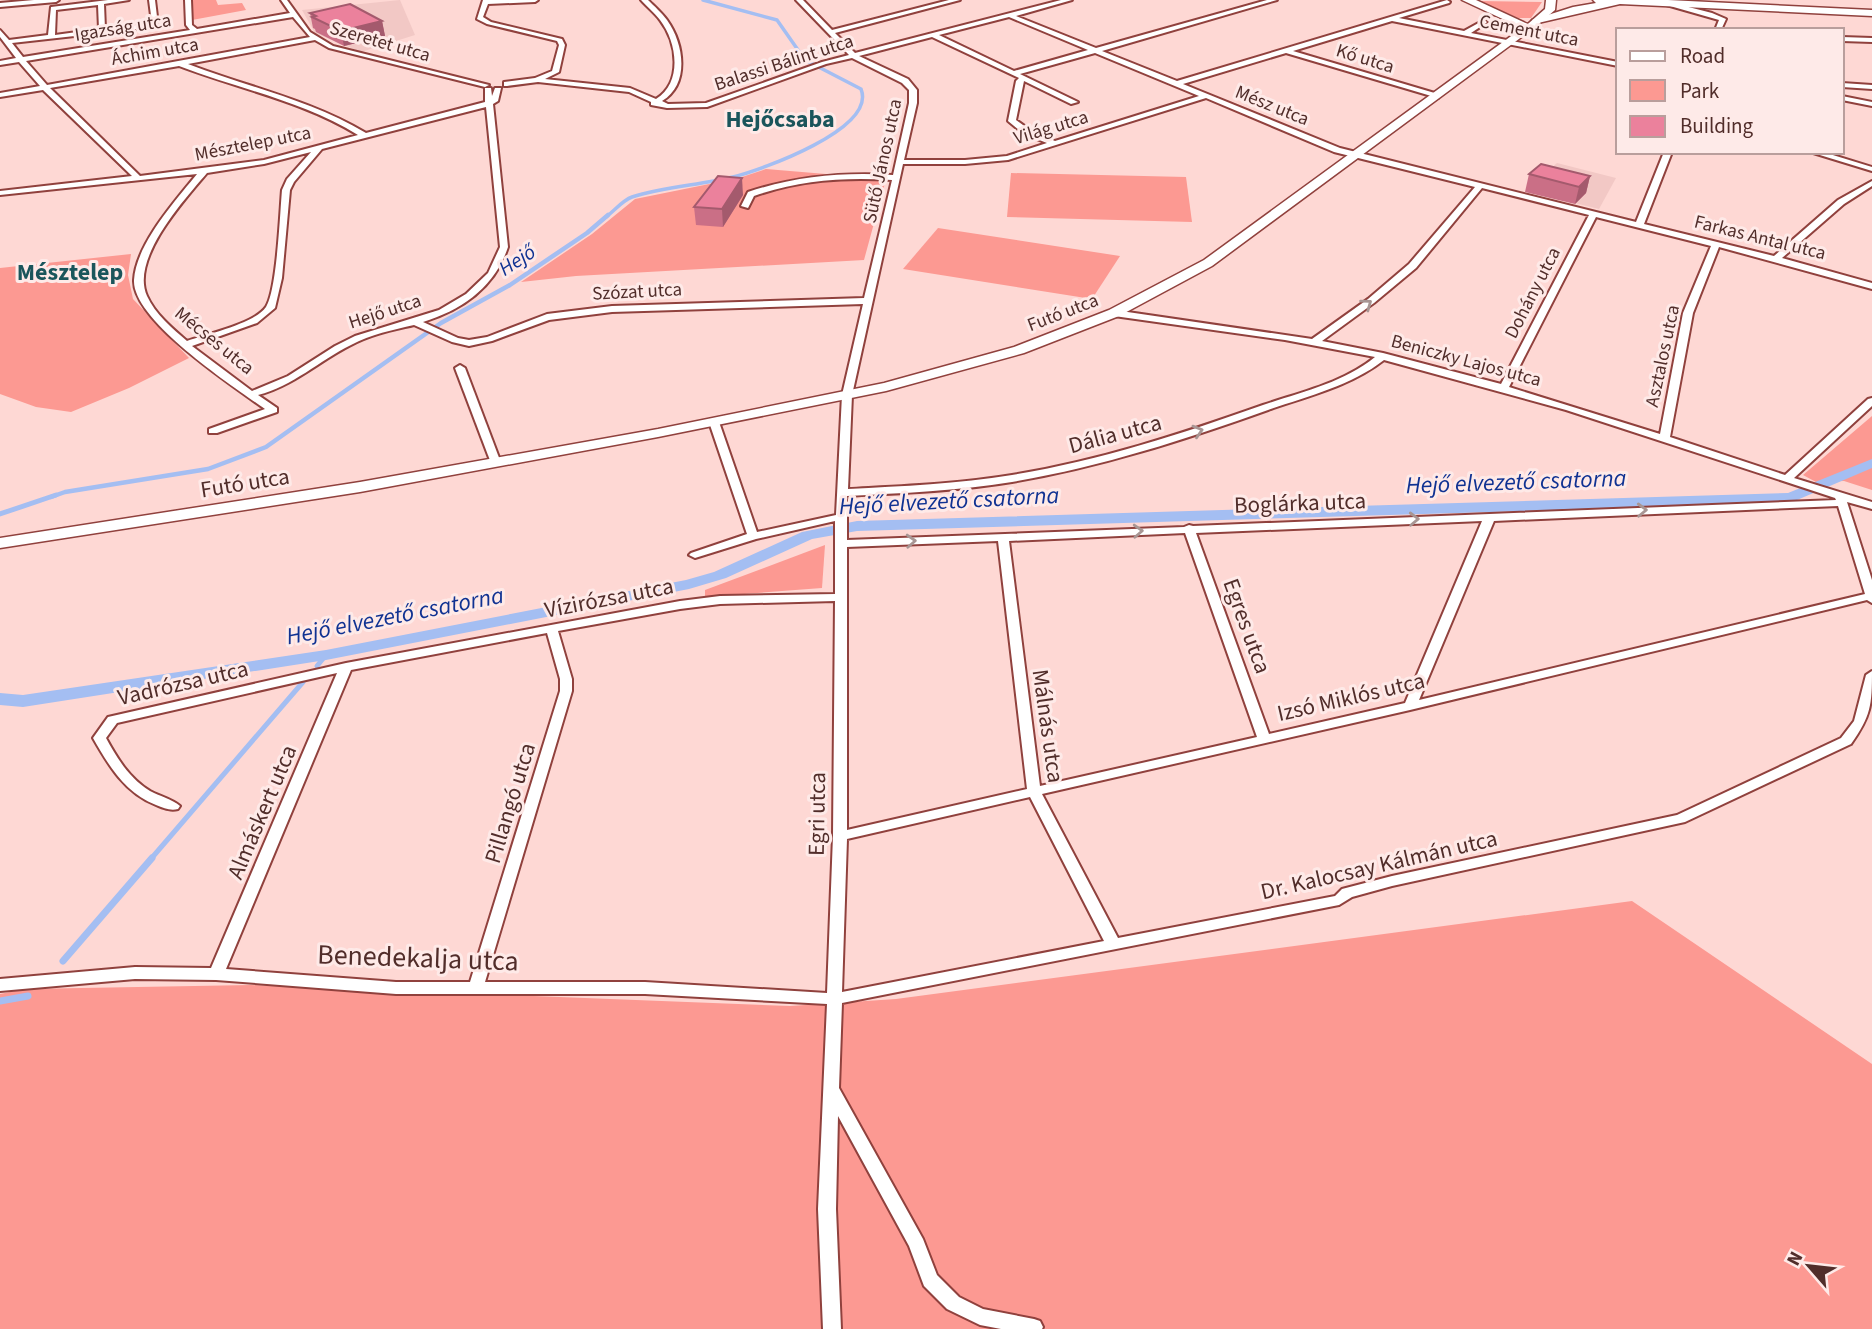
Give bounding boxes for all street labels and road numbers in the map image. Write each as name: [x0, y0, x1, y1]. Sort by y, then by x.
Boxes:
street label: Igazság utca: [73, 7, 173, 49]
street label: Cement utca: [1477, 8, 1581, 54]
street label: Szeretet utca: [327, 15, 433, 69]
street label: Balassi Bálint utca: [711, 28, 857, 98]
street label: Áchim utca: [109, 31, 201, 73]
street label: Kő utca: [1333, 37, 1397, 81]
street label: Mész utca: [1231, 79, 1313, 133]
street label: Sütő János utca: [857, 96, 909, 226]
street label: Világ utca: [1010, 104, 1092, 152]
street label: Mésztelep utca: [192, 119, 314, 169]
street label: Farkas Antal utca: [1691, 209, 1829, 267]
street label: Dohány utca: [1498, 243, 1568, 343]
street label: Szózat utca: [591, 276, 683, 308]
street label: Futó utca: [1024, 287, 1102, 339]
street label: Hejő utca: [345, 288, 425, 336]
street label: Mécses utca: [168, 300, 260, 382]
street label: Asztalos utca: [1639, 302, 1687, 410]
street label: Beniczky Lajos utca: [1388, 328, 1544, 394]
street label: Dália utca: [1065, 406, 1165, 462]
street label: Futó utca: [198, 460, 292, 506]
street label: Boglárka utca: [1233, 484, 1367, 522]
street label: Vízirózsa utca: [542, 569, 676, 627]
street label: Egres utca: [1215, 574, 1279, 678]
street label: Vadrózsa utca: [114, 652, 252, 714]
street label: Izsó Miklós utca: [1274, 664, 1428, 730]
street label: Málnás utca: [1024, 667, 1072, 785]
street label: Pillangó utca: [476, 739, 544, 867]
street label: Almáskert utca: [219, 740, 305, 884]
street label: Egri utca: [800, 772, 834, 856]
street label: Dr. Kalocsay Kálmán utca: [1257, 822, 1501, 908]
street label: Benedekalja utca: [317, 934, 519, 982]

